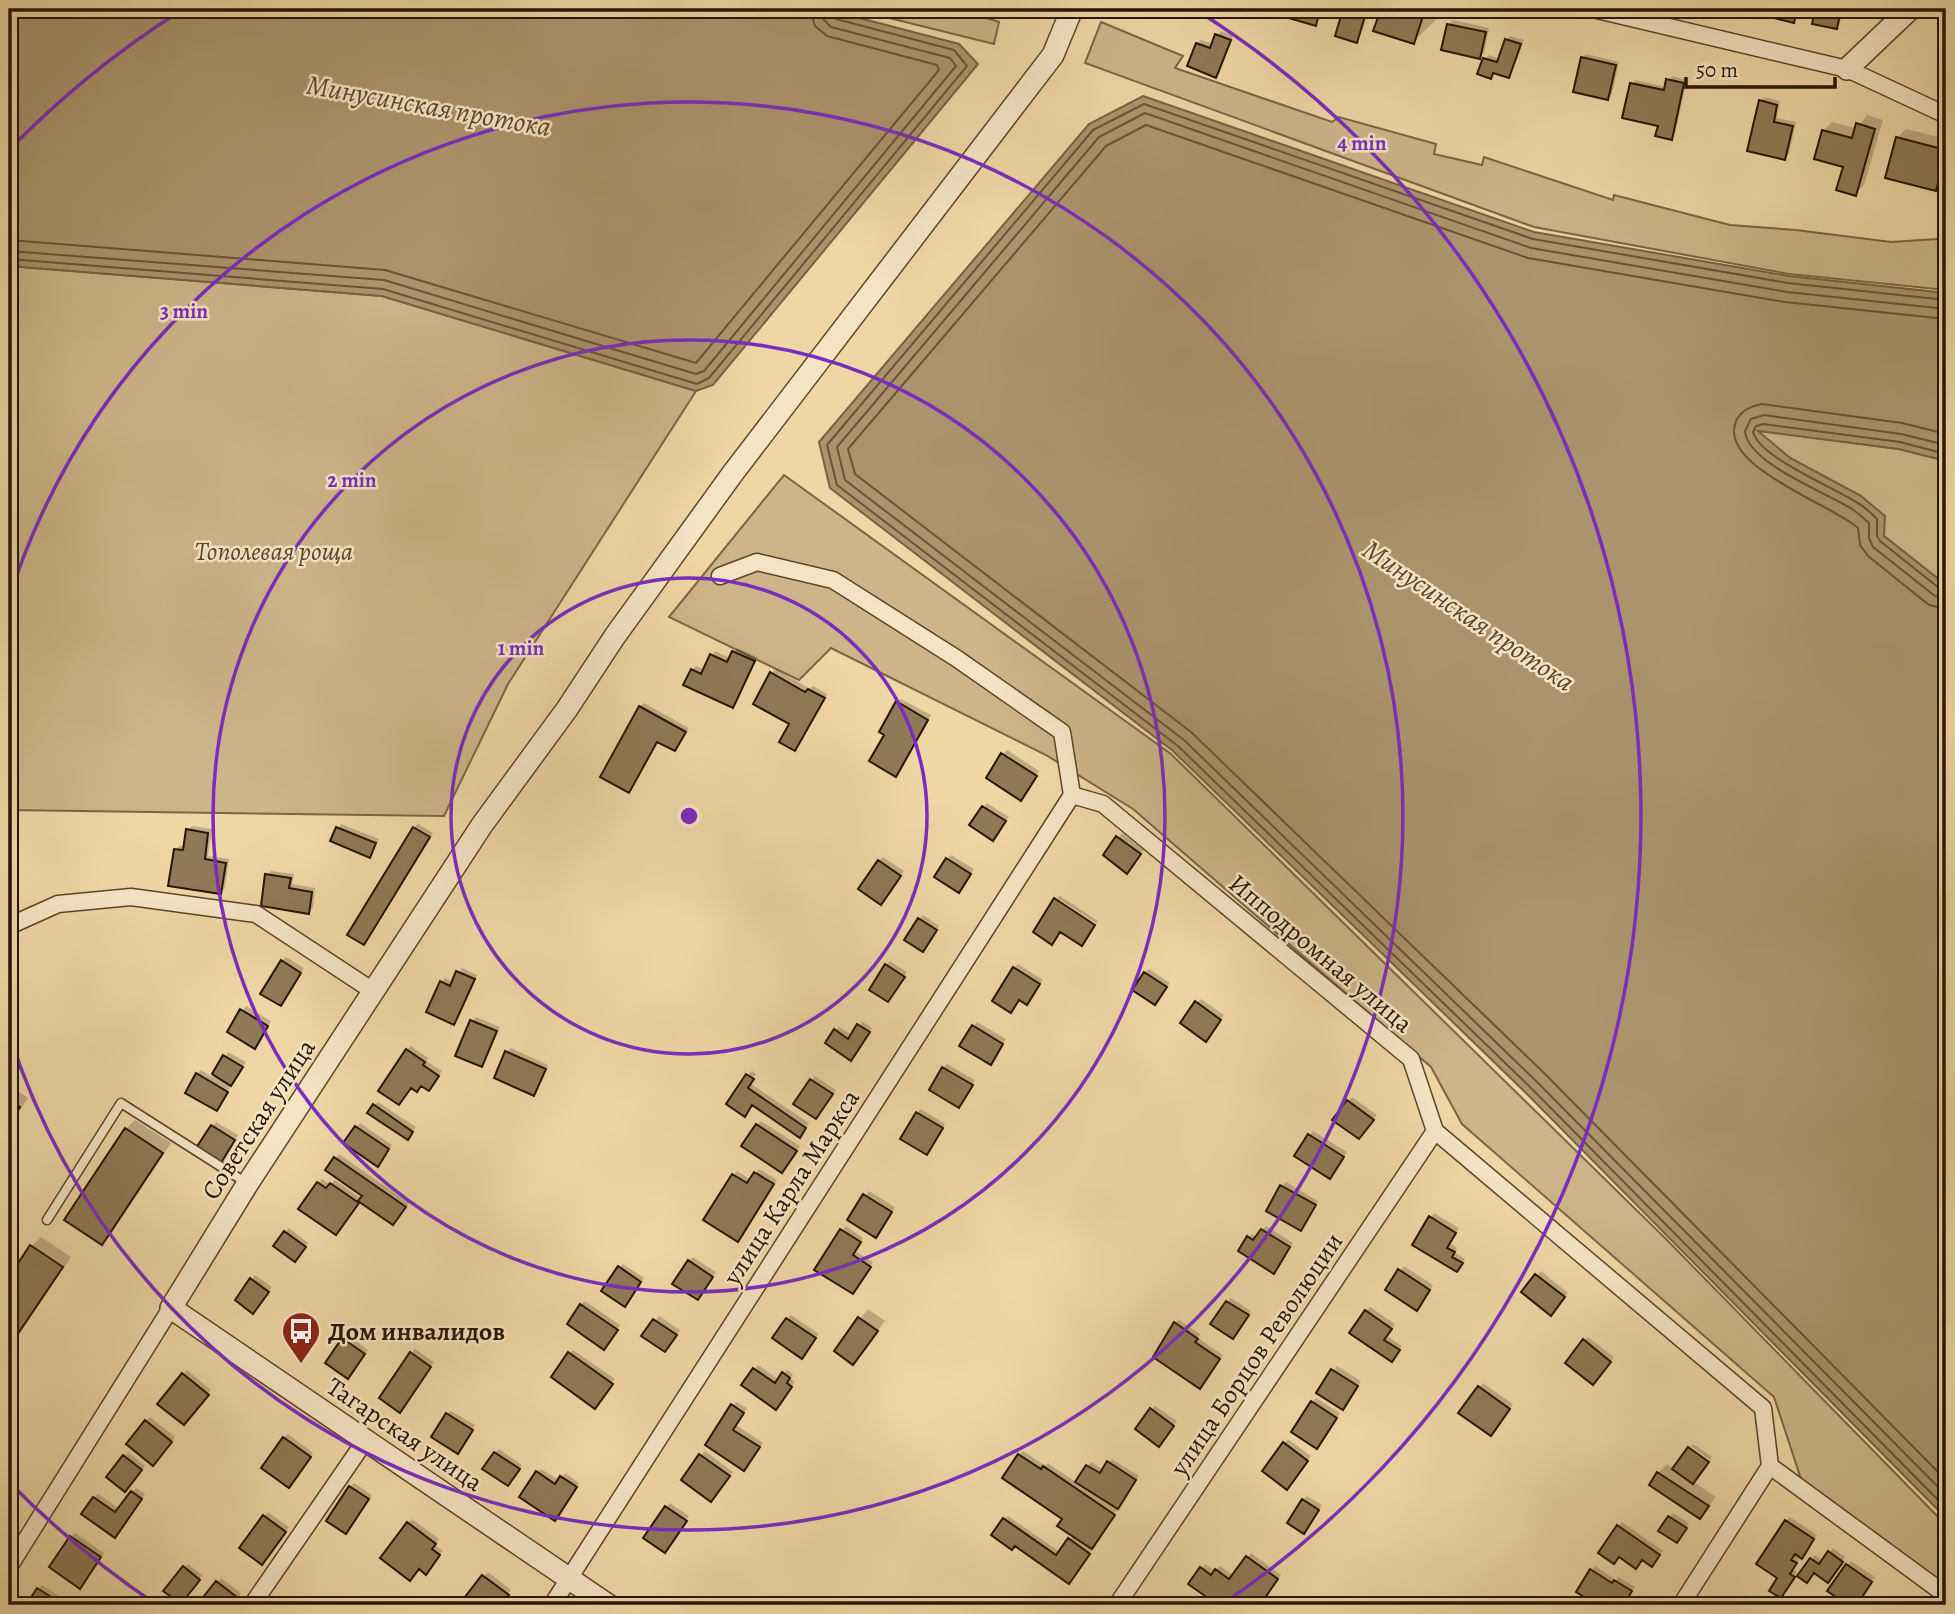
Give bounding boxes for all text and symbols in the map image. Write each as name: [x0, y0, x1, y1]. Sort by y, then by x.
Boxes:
scale bar: [1686, 46, 1834, 90]
text: 50 m: [1696, 56, 1738, 84]
water label: Минусинская протока: [303, 66, 554, 146]
text: 4 min: [1337, 129, 1387, 157]
text: 3 min: [160, 297, 208, 325]
text: 2 min: [327, 466, 377, 494]
water label: Минусинская протока: [1355, 531, 1582, 701]
park label: Тополевая роща: [195, 534, 353, 569]
text: 1 min: [498, 634, 545, 662]
centre of rings: [677, 804, 701, 828]
street label: Ипподромная улица: [1221, 866, 1420, 1041]
street label: Советская улица: [193, 1032, 323, 1206]
street label: улица Карла Маркса: [714, 1083, 868, 1293]
street label: улица Борцов Революции: [1161, 1226, 1351, 1484]
bus stop icon: Дом инвалидов: [280, 1310, 322, 1365]
place label: Дом инвалидов: [328, 1314, 505, 1349]
street label: Тагарская улица: [320, 1369, 490, 1500]

